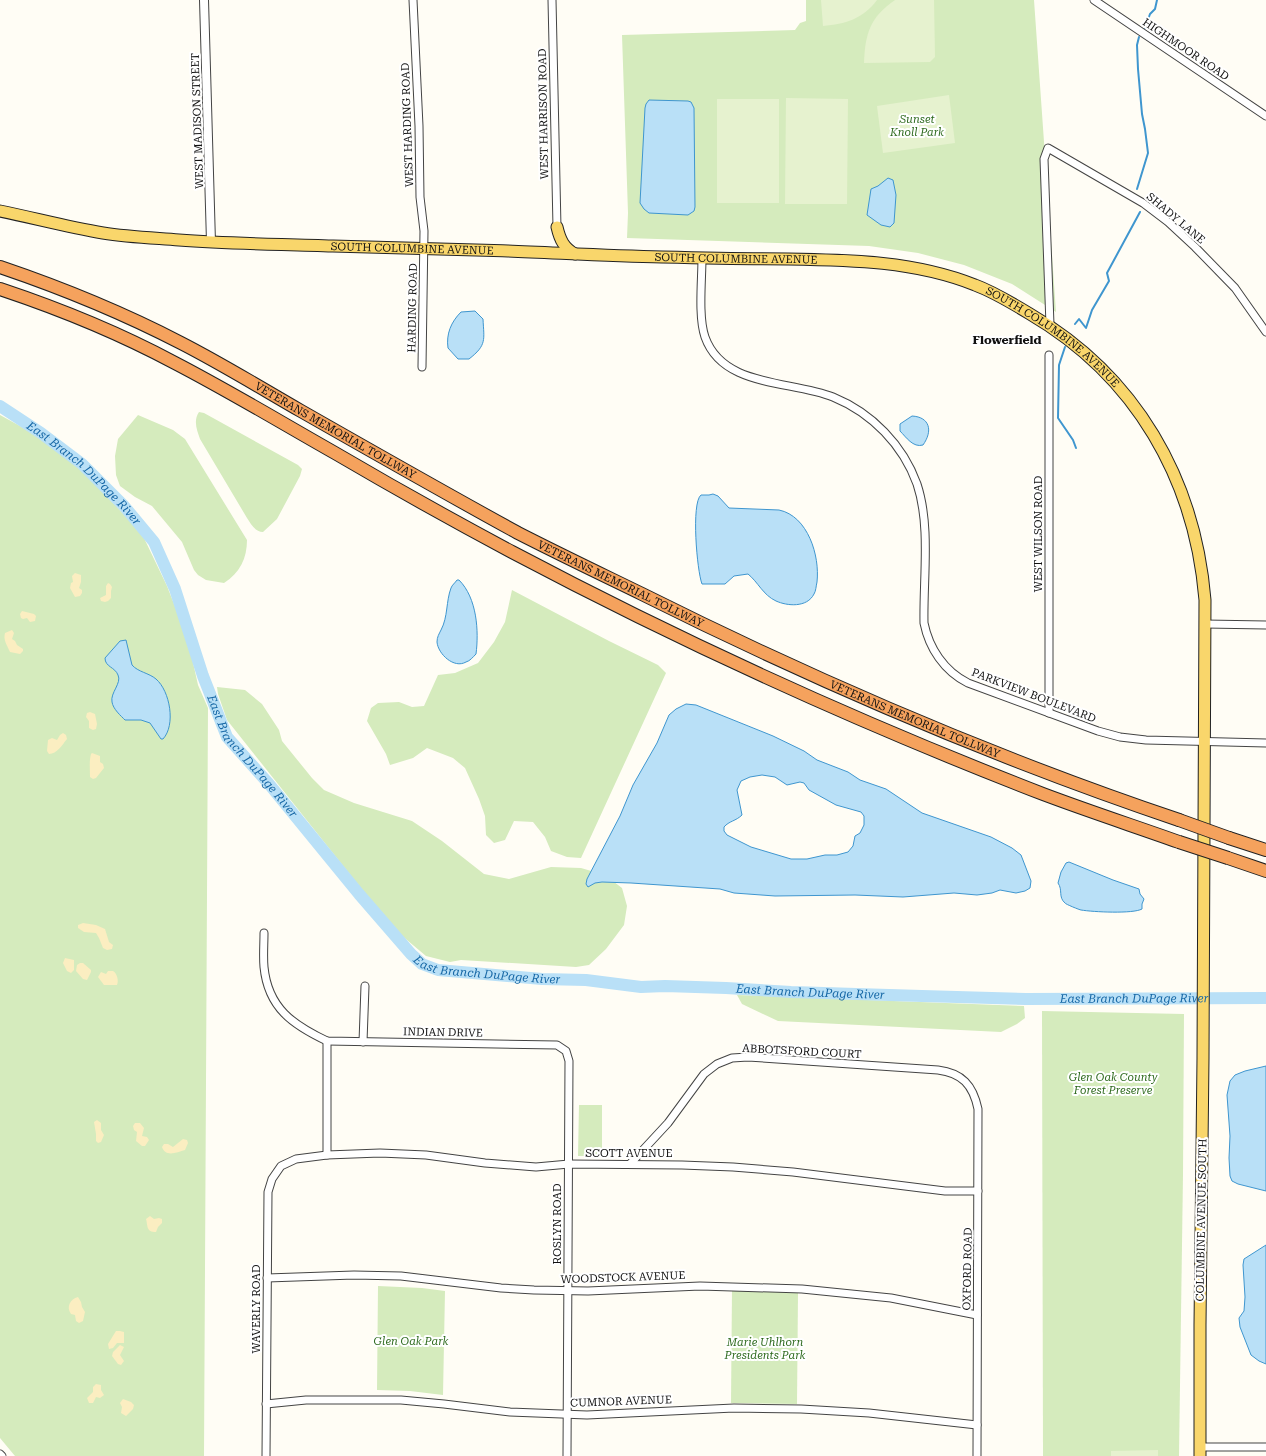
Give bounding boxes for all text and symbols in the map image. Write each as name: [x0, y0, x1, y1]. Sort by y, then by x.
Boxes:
street label: HIGHMOOR ROAD: [1140, 16, 1231, 83]
street label: WEST HARRISON ROAD: [536, 49, 551, 179]
street label: WEST MADISON STREET: [189, 53, 206, 189]
street label: WEST HARDING ROAD: [399, 62, 416, 187]
park label: Sunset Knoll Park: [889, 113, 944, 139]
street label: SHADY LANE: [1144, 190, 1208, 247]
street label: SOUTH COLUMBINE AVENUE: [330, 240, 494, 258]
street label: SOUTH COLUMBINE AVENUE: [654, 251, 818, 267]
street label: HARDING ROAD: [405, 263, 420, 353]
street label: SOUTH COLUMBINE AVENUE: [984, 284, 1122, 390]
district label: Flowerfield: [973, 333, 1041, 347]
street label: VETERANS MEMORIAL TOLLWAY: [252, 380, 419, 482]
water label: East Branch DuPage River: [23, 418, 144, 528]
street label: WEST WILSON ROAD: [1032, 476, 1045, 592]
street label: VETERANS MEMORIAL TOLLWAY: [535, 538, 706, 631]
street label: PARKVIEW BOULEVARD: [970, 666, 1098, 725]
street label: VETERANS MEMORIAL TOLLWAY: [828, 678, 1002, 761]
water label: East Branch DuPage River: [204, 692, 301, 820]
water label: East Branch DuPage River: [410, 952, 561, 986]
water label: East Branch DuPage River: [735, 982, 885, 1002]
water label: East Branch DuPage River: [1059, 991, 1209, 1006]
street label: INDIAN DRIVE: [403, 1025, 483, 1040]
street label: ABBOTSFORD COURT: [742, 1042, 862, 1061]
park label: Glen Oak County Forest Preserve: [1069, 1071, 1158, 1097]
street label: COLUMBINE AVENUE SOUTH: [1194, 1138, 1209, 1302]
street label: SCOTT AVENUE: [585, 1147, 673, 1160]
street label: ROSLYN ROAD: [551, 1184, 564, 1264]
street label: OXFORD ROAD: [960, 1227, 975, 1311]
street label: WAVERLY ROAD: [250, 1264, 263, 1354]
street label: WOODSTOCK AVENUE: [560, 1269, 686, 1286]
park label: Glen Oak Park: [374, 1335, 449, 1348]
park label: Marie Uhlhorn Presidents Park: [724, 1336, 805, 1362]
street label: CUMNOR AVENUE: [570, 1393, 672, 1410]

